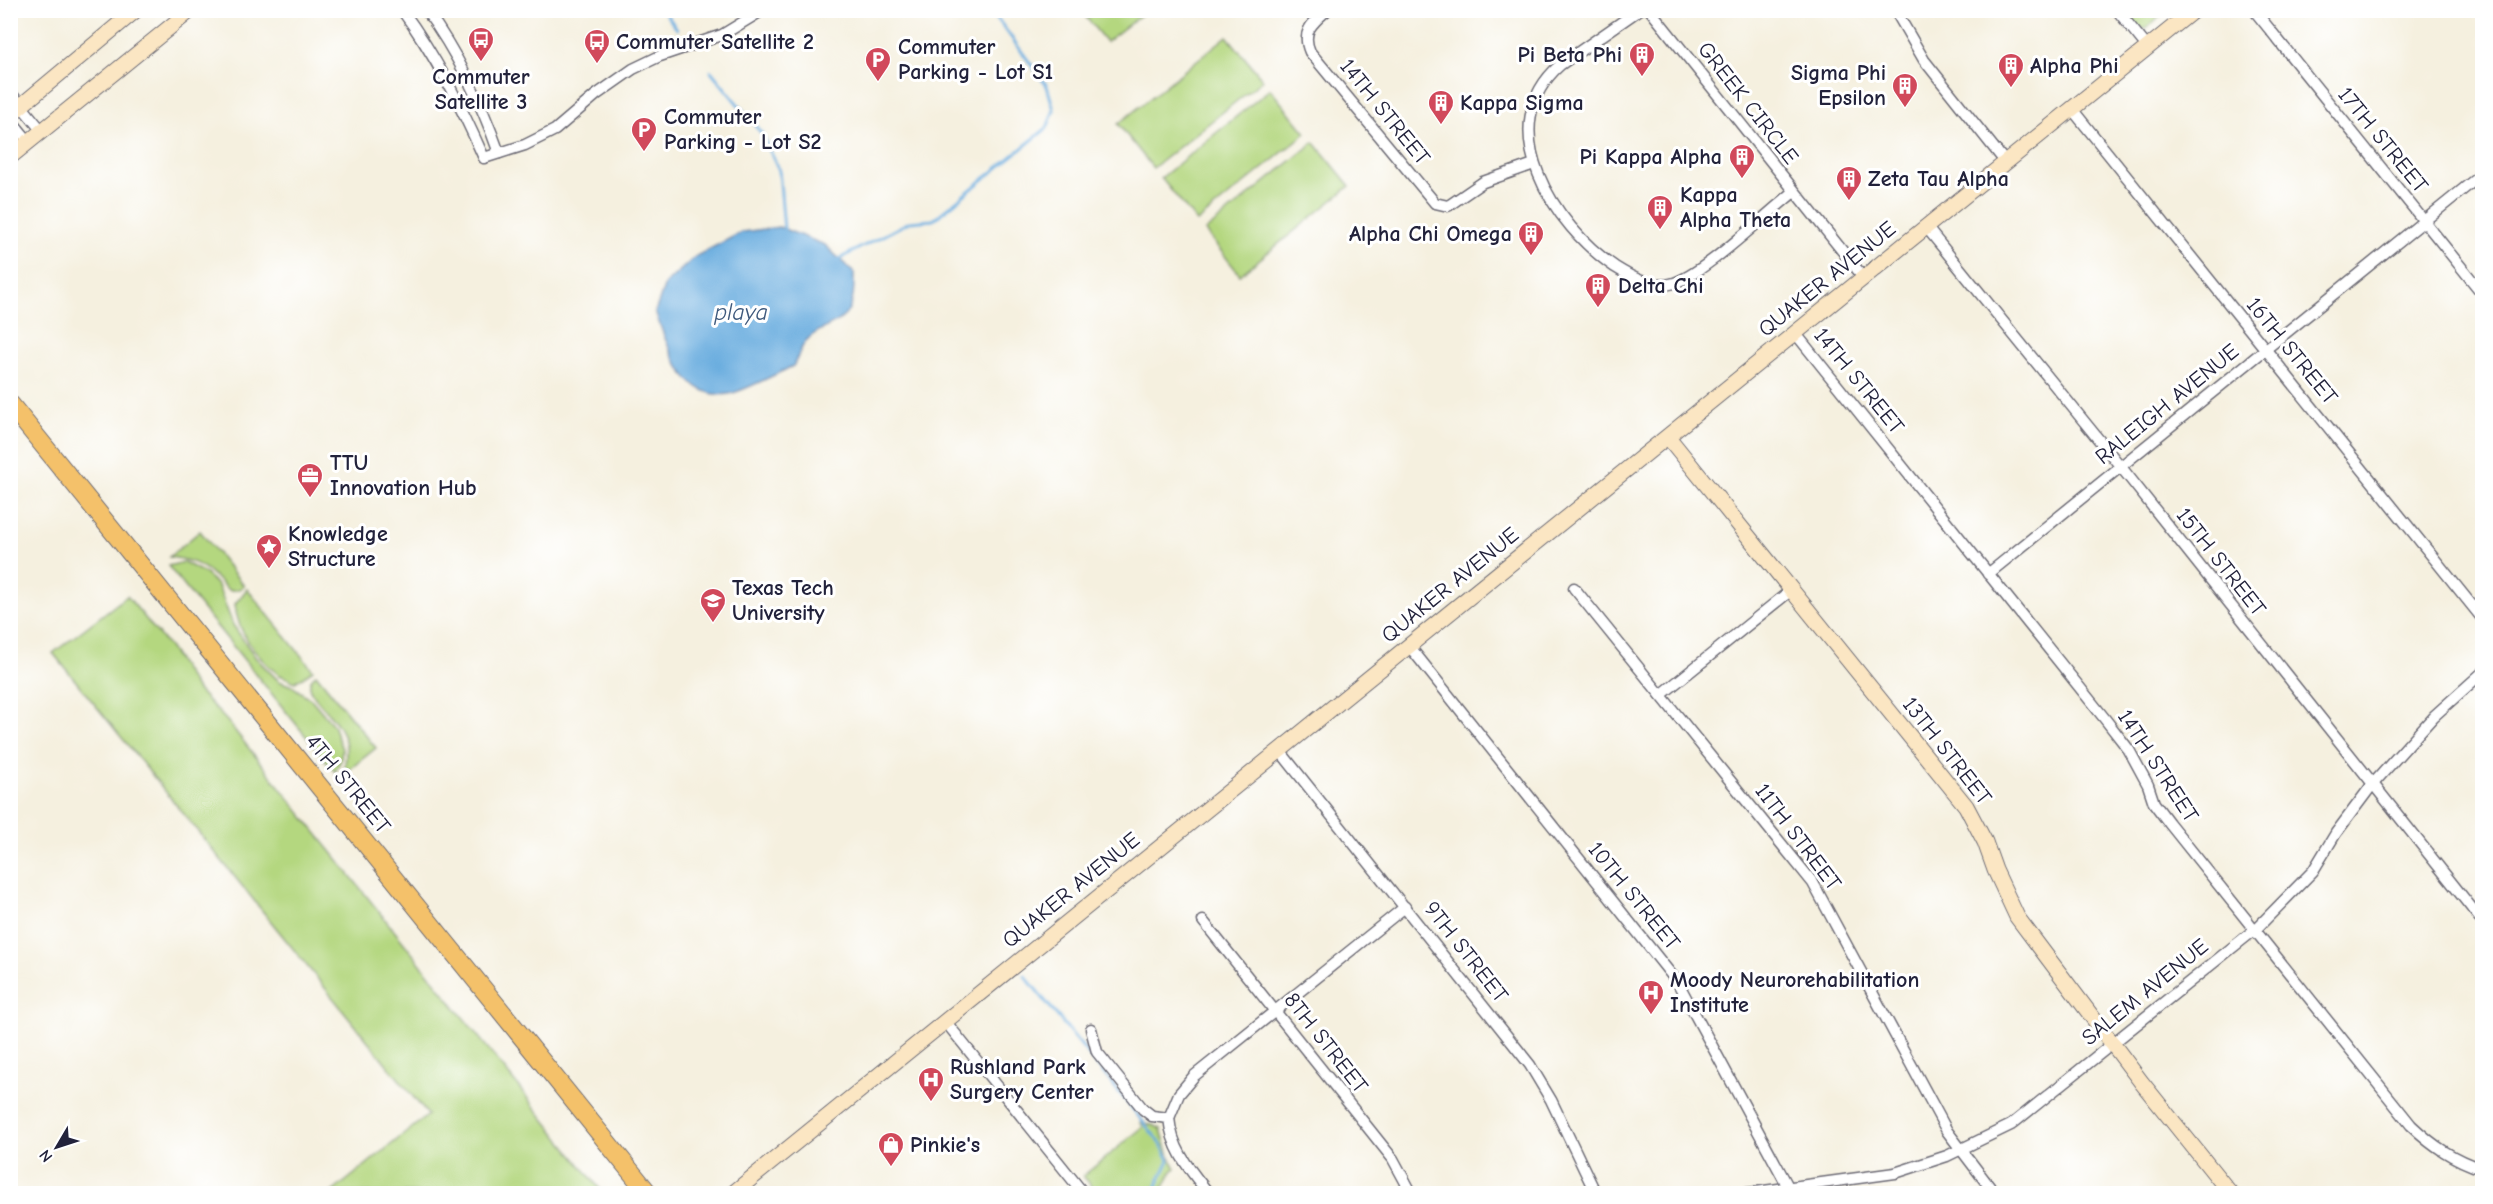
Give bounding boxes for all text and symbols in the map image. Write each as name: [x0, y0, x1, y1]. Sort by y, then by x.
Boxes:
bus stop icon: Commuter Satellite 3: [466, 25, 496, 63]
bus stop icon: Commuter Satellite 2: [582, 27, 612, 65]
place label: Commuter Satellite 2: [616, 29, 814, 55]
place label: Commuter Parking - Lot S1: [898, 34, 1053, 85]
street label: GREEK CIRCLE: [1692, 37, 1804, 169]
building icon: Pi Beta Phi: [1627, 40, 1657, 78]
place label: Pi Beta Phi: [1518, 42, 1622, 68]
parking icon: Commuter Parking - Lot S1: [863, 45, 893, 83]
building icon: Alpha Phi: [1996, 51, 2026, 89]
place label: Alpha Phi: [2030, 53, 2119, 79]
street label: 14TH STREET: [1334, 54, 1436, 171]
place label: Sigma Phi Epsilon: [1791, 60, 1886, 111]
place label: Commuter Satellite 3: [432, 64, 530, 115]
building icon: Sigma Phi Epsilon: [1890, 71, 1920, 109]
street label: 17TH STREET: [2332, 82, 2434, 199]
building icon: Kappa Sigma: [1426, 88, 1456, 126]
place label: Kappa Sigma: [1460, 90, 1584, 116]
place label: Commuter Parking - Lot S2: [664, 104, 822, 155]
parking icon: Commuter Parking - Lot S2: [629, 115, 659, 153]
building icon: Pi Kappa Alpha: [1727, 142, 1757, 180]
place label: Pi Kappa Alpha: [1580, 144, 1722, 170]
building icon: Zeta Tau Alpha: [1834, 164, 1864, 202]
place label: Zeta Tau Alpha: [1868, 166, 2009, 192]
place label: Kappa Alpha Theta: [1680, 182, 1791, 233]
building icon: Kappa Alpha Theta: [1645, 193, 1675, 231]
street label: QUAKER AVENUE: [1753, 216, 1901, 342]
building icon: Alpha Chi Omega: [1516, 219, 1546, 257]
place label: Alpha Chi Omega: [1349, 221, 1512, 247]
building icon: Delta Chi: [1583, 271, 1613, 309]
place label: Delta Chi: [1618, 273, 1704, 299]
street label: 16TH STREET: [2241, 292, 2343, 410]
water label: playa: [713, 298, 768, 326]
street label: 14TH STREET: [1808, 323, 1910, 440]
street label: RALEIGH AVENUE: [2090, 338, 2244, 470]
place label: TTU Innovation Hub: [330, 450, 477, 501]
office icon: TTU Innovation Hub: [295, 461, 325, 499]
street label: 15TH STREET: [2171, 503, 2272, 622]
place label: Knowledge Structure: [288, 521, 388, 572]
street label: QUAKER AVENUE: [1376, 522, 1524, 648]
place icon: Knowledge Structure: [254, 532, 284, 570]
place label: Texas Tech University: [732, 575, 834, 626]
school or university icon: Texas Tech University: [698, 586, 728, 624]
street label: 13TH STREET: [1897, 692, 1997, 810]
street label: 14TH STREET: [2112, 705, 2204, 828]
street label: 4TH STREET: [300, 729, 396, 839]
street label: 11TH STREET: [1749, 778, 1847, 896]
street label: QUAKER AVENUE: [997, 827, 1145, 953]
street label: 10TH STREET: [1582, 837, 1686, 956]
street label: 9TH STREET: [1418, 896, 1514, 1008]
street label: SALEM AVENUE: [2077, 933, 2213, 1051]
place label: Moody Neurorehabilitation Institute: [1670, 967, 1919, 1018]
hospital icon: Moody Neurorehabilitation Institute: [1636, 978, 1666, 1016]
street label: 8TH STREET: [1279, 987, 1374, 1099]
place label: Rushland Park Surgery Center: [950, 1054, 1094, 1105]
hospital icon: Rushland Park Surgery Center: [916, 1065, 946, 1103]
north arrow: [27, 1117, 87, 1177]
shop icon: Pinkie's: [876, 1130, 906, 1168]
place label: Pinkie's: [910, 1132, 980, 1158]
text: N: [36, 1146, 56, 1166]

